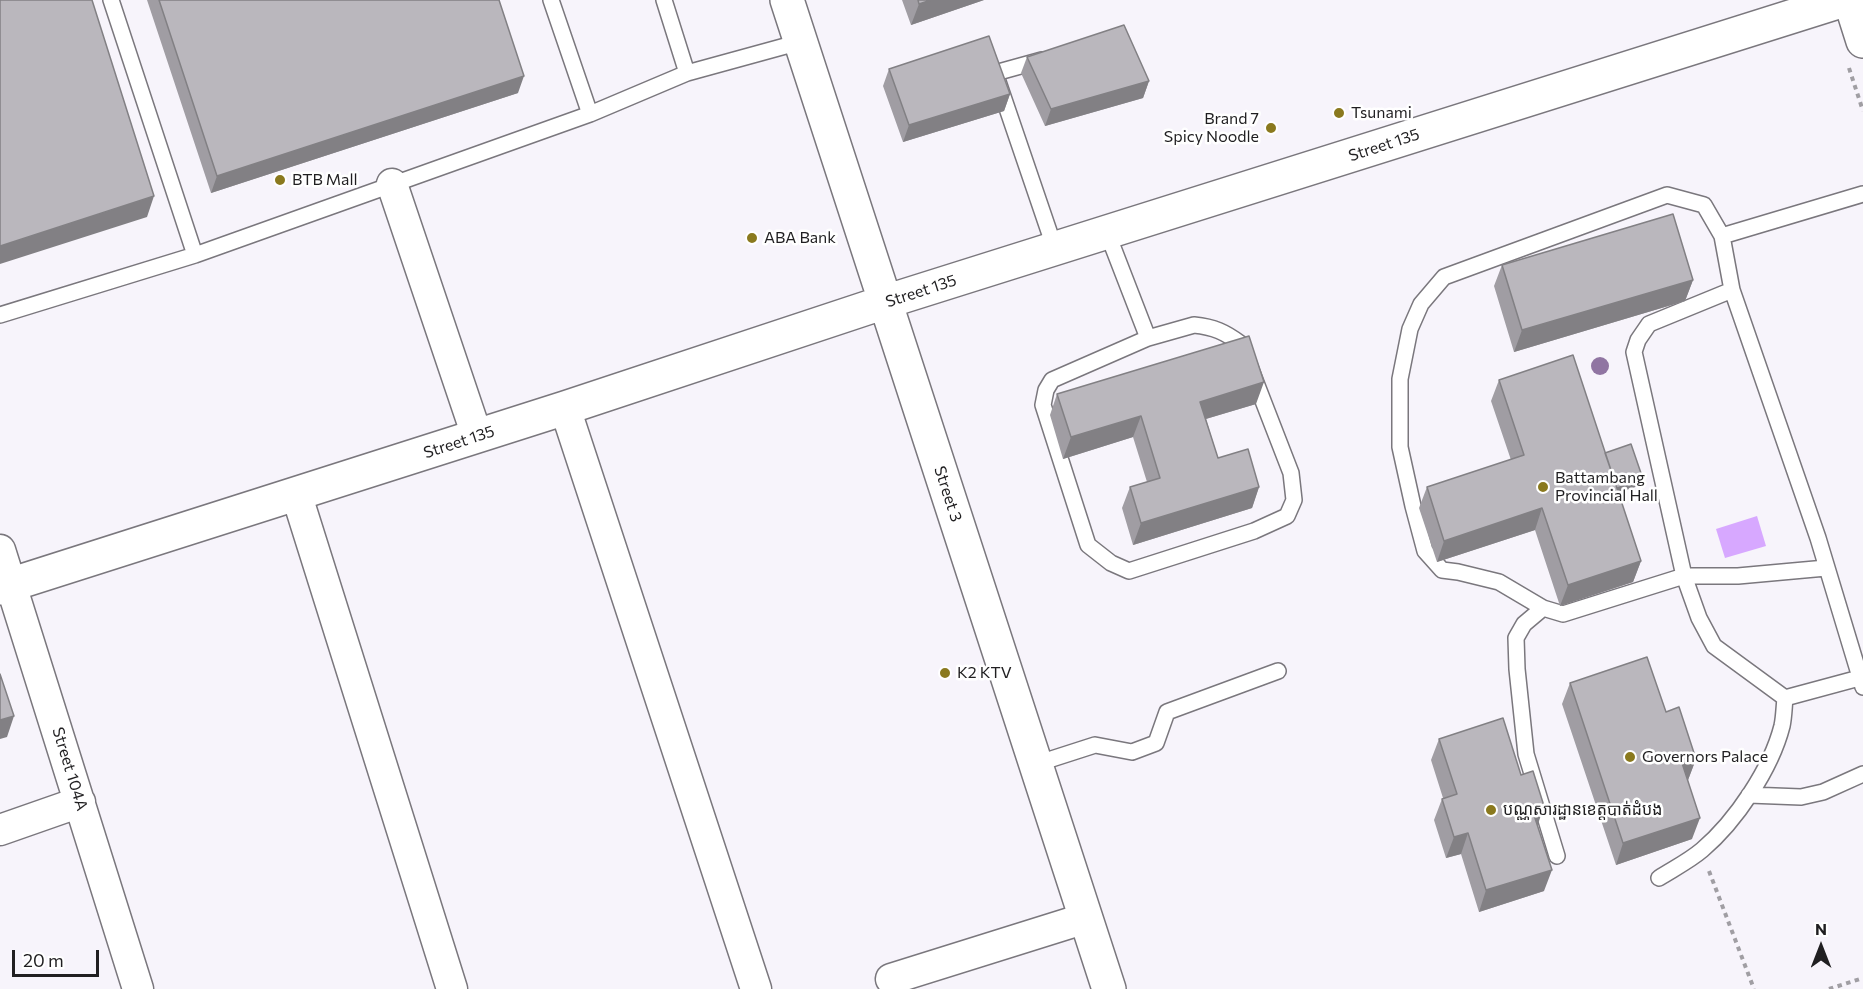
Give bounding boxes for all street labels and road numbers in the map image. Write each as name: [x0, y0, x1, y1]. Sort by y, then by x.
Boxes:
street label: Street 135: [1346, 125, 1422, 165]
street label: Street 135: [883, 271, 959, 311]
street label: Street 135: [421, 422, 497, 462]
street label: Street 3: [930, 464, 966, 524]
street label: Street 104A: [48, 725, 92, 813]

